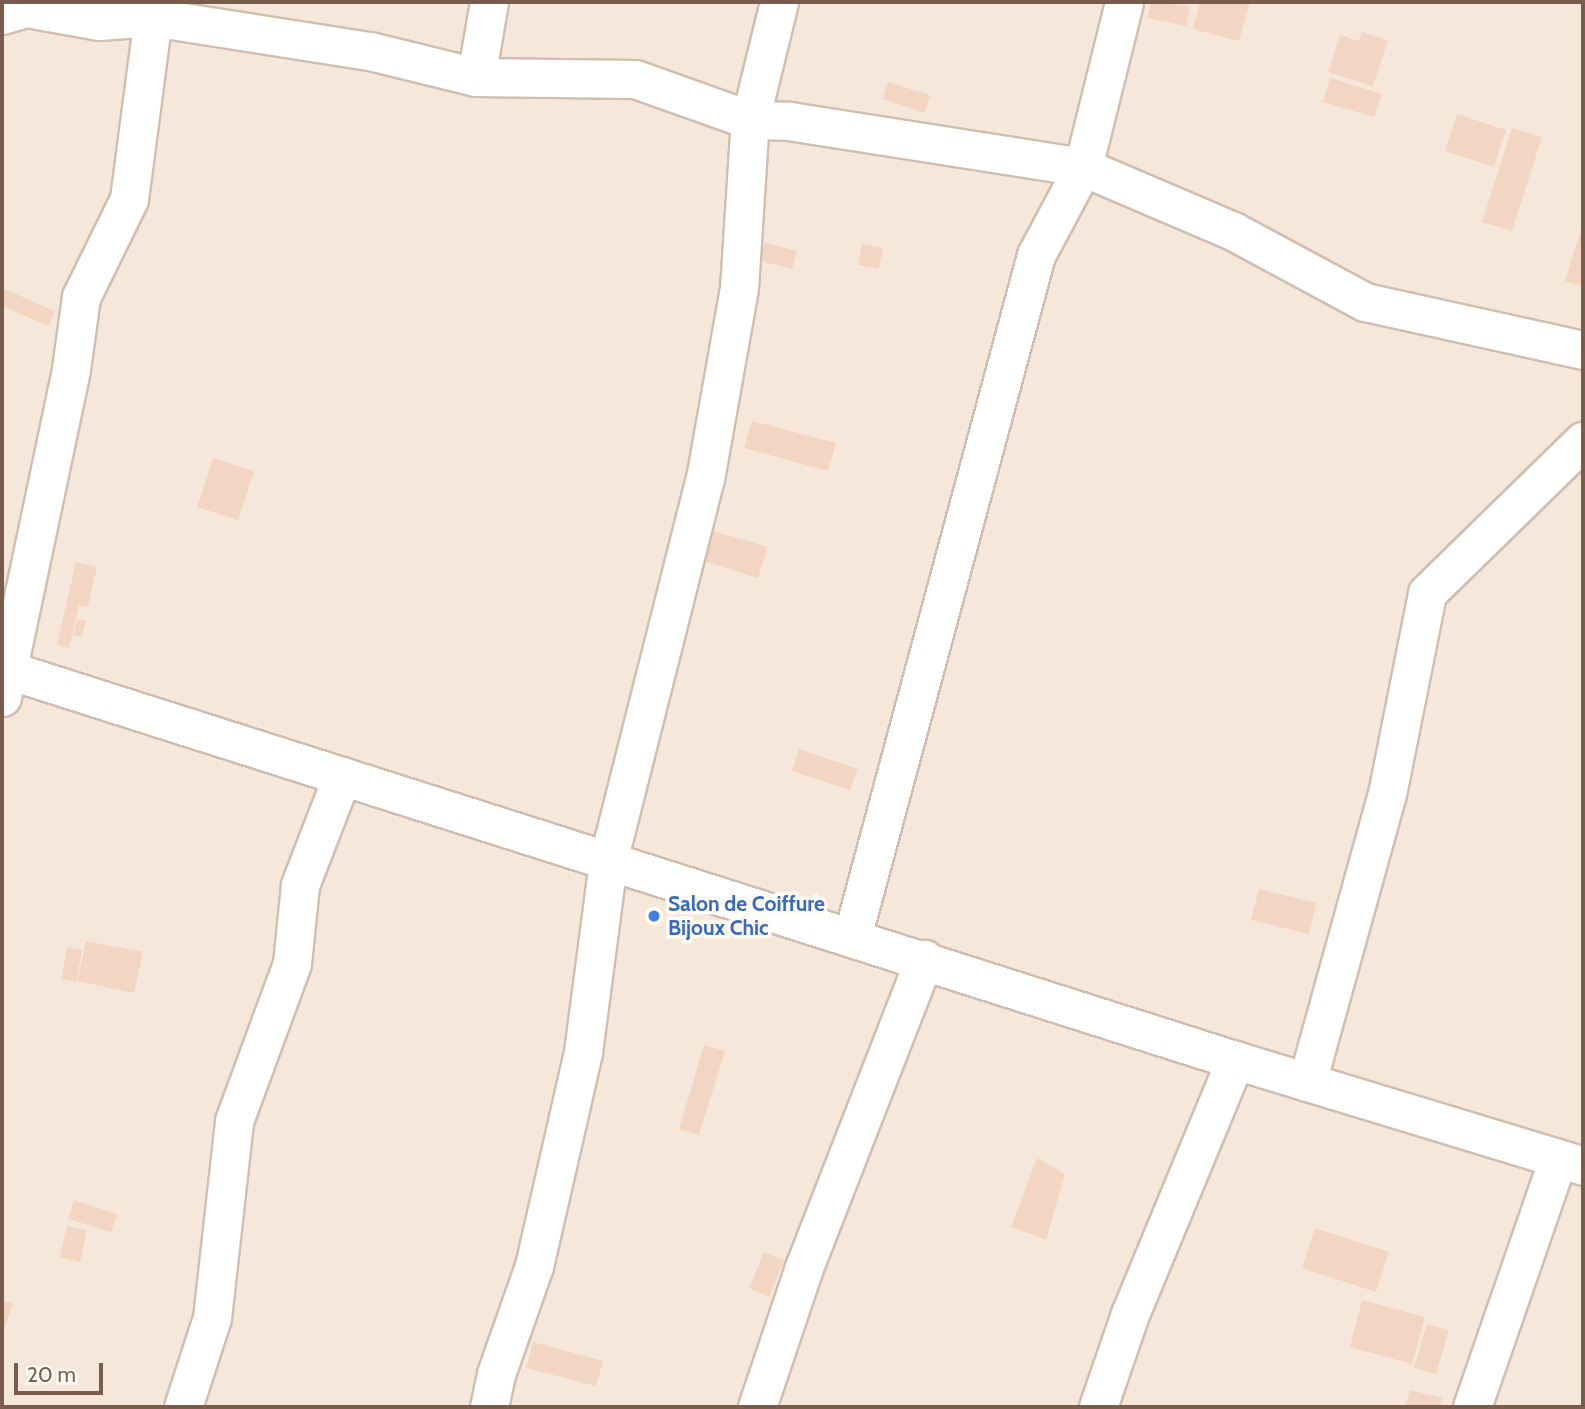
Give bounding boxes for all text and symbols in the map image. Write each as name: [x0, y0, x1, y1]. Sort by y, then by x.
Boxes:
place label: Salon de Coiffure Bijoux Chic: [668, 891, 825, 941]
marker: Salon de Coiffure Bijoux Chic: [646, 908, 662, 924]
scale bar: [18, 1350, 107, 1394]
text: 20 m: [27, 1362, 76, 1387]

